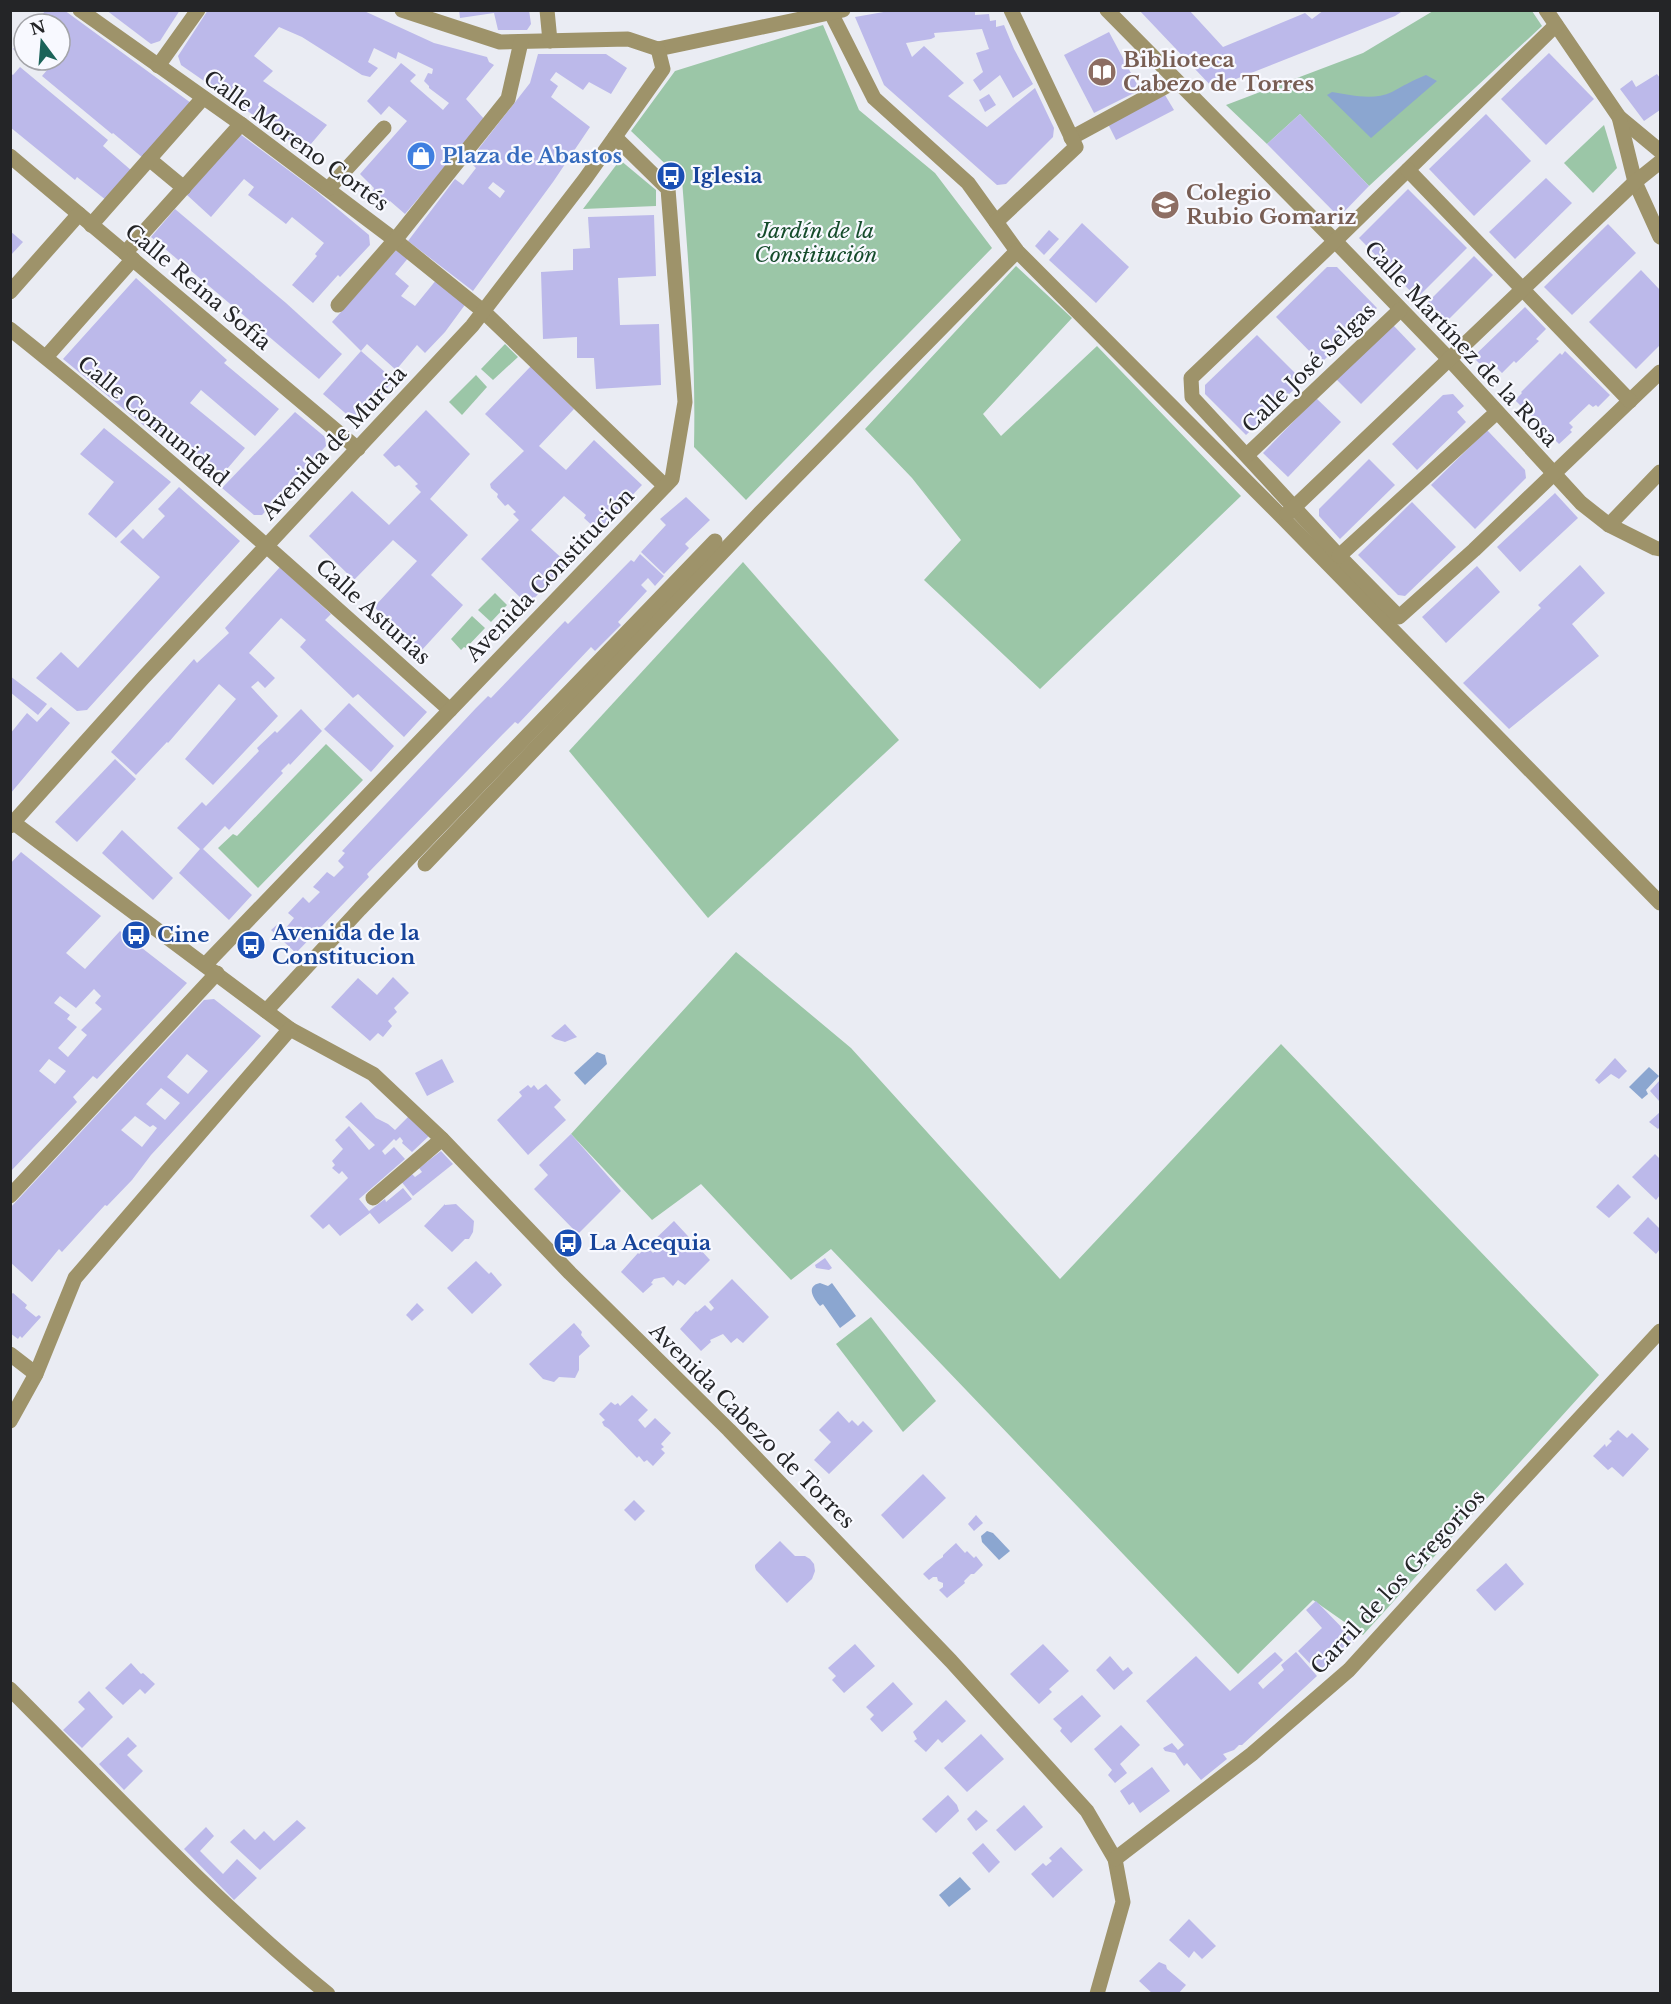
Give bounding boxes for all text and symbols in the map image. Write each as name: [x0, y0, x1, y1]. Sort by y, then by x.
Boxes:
north arrow: [12, 12, 72, 72]
text: N: [28, 16, 48, 39]
place label: Biblioteca Cabezo de Torres: [1123, 47, 1315, 97]
library icon: Biblioteca Cabezo de Torres: [1086, 56, 1118, 88]
street label: Calle Moreno Cortés: [198, 65, 394, 217]
shop icon: Plaza de Abastos: [405, 140, 437, 172]
place label: Plaza de Abastos: [442, 143, 623, 169]
bus stop icon: Iglesia: [655, 160, 687, 192]
place label: Iglesia: [692, 163, 763, 189]
place label: Colegio Rubio Gomariz: [1186, 180, 1357, 230]
school or university icon: Colegio Rubio Gomariz: [1149, 189, 1181, 221]
street label: Calle Reina Sofía: [120, 218, 277, 356]
park label: Jardín de la Constitución: [754, 218, 878, 268]
street label: Calle Martínez de la Rosa: [1359, 236, 1563, 453]
street label: Calle José Selgas: [1237, 298, 1381, 438]
street label: Calle Comunidad: [72, 350, 234, 492]
street label: Avenida de Murcia: [255, 360, 412, 526]
street label: Avenida Constitución: [460, 483, 640, 668]
street label: Calle Asturias: [310, 554, 436, 670]
bus stop icon: Cine: [120, 919, 152, 951]
place label: Avenida de la Constitucion: [271, 920, 420, 970]
place label: Cine: [157, 922, 209, 948]
bus stop icon: Avenida de la Constitucion: [235, 929, 267, 961]
bus stop icon: La Acequia: [552, 1227, 584, 1259]
place label: La Acequia: [589, 1230, 711, 1256]
street label: Avenida Cabezo de Torres: [643, 1317, 860, 1534]
street label: Carril de los Gregorios: [1305, 1484, 1491, 1680]

